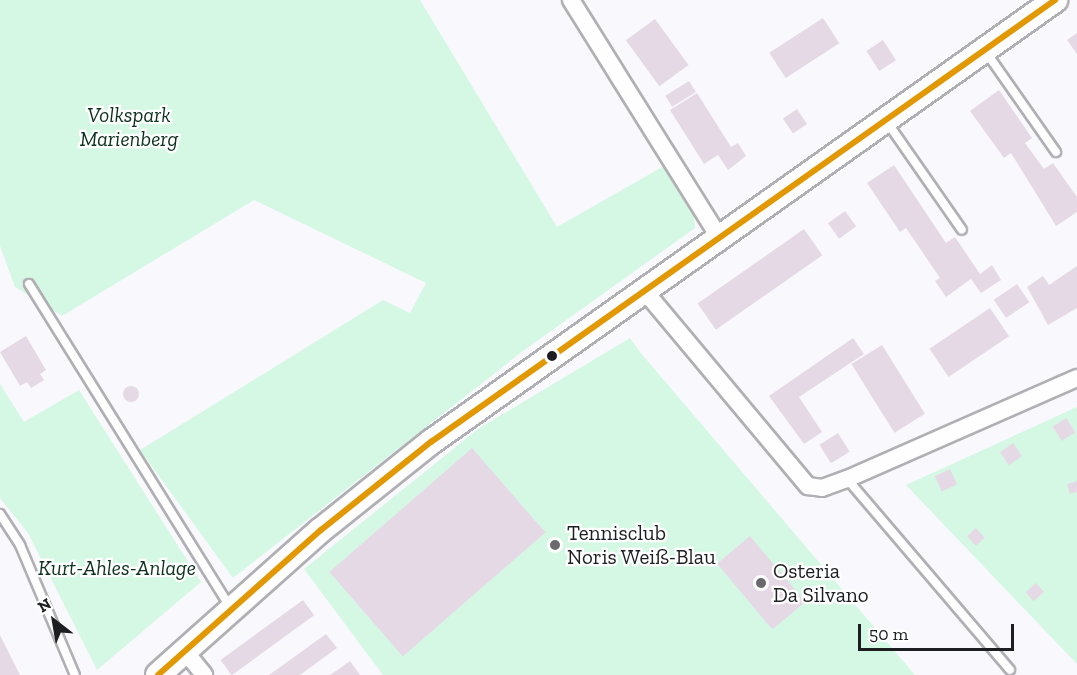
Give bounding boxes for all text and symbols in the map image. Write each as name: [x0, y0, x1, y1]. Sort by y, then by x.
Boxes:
park label: Volkspark Marienberg: [80, 102, 178, 152]
unlabelled marker: [546, 350, 558, 362]
place label: Tennisclub Noris Weiß-Blau: [567, 520, 716, 570]
marker: Tennisclub Noris Weiß-Blau: [548, 538, 562, 552]
park label: Kurt-Ahles-Anlage: [38, 555, 196, 581]
place label: Osteria Da Silvano: [773, 558, 869, 608]
marker: Osteria Da Silvano: [754, 576, 768, 590]
north arrow: [24, 591, 84, 651]
text: N: [34, 594, 55, 616]
scale bar: [861, 612, 1017, 650]
text: 50 m: [869, 623, 908, 645]

